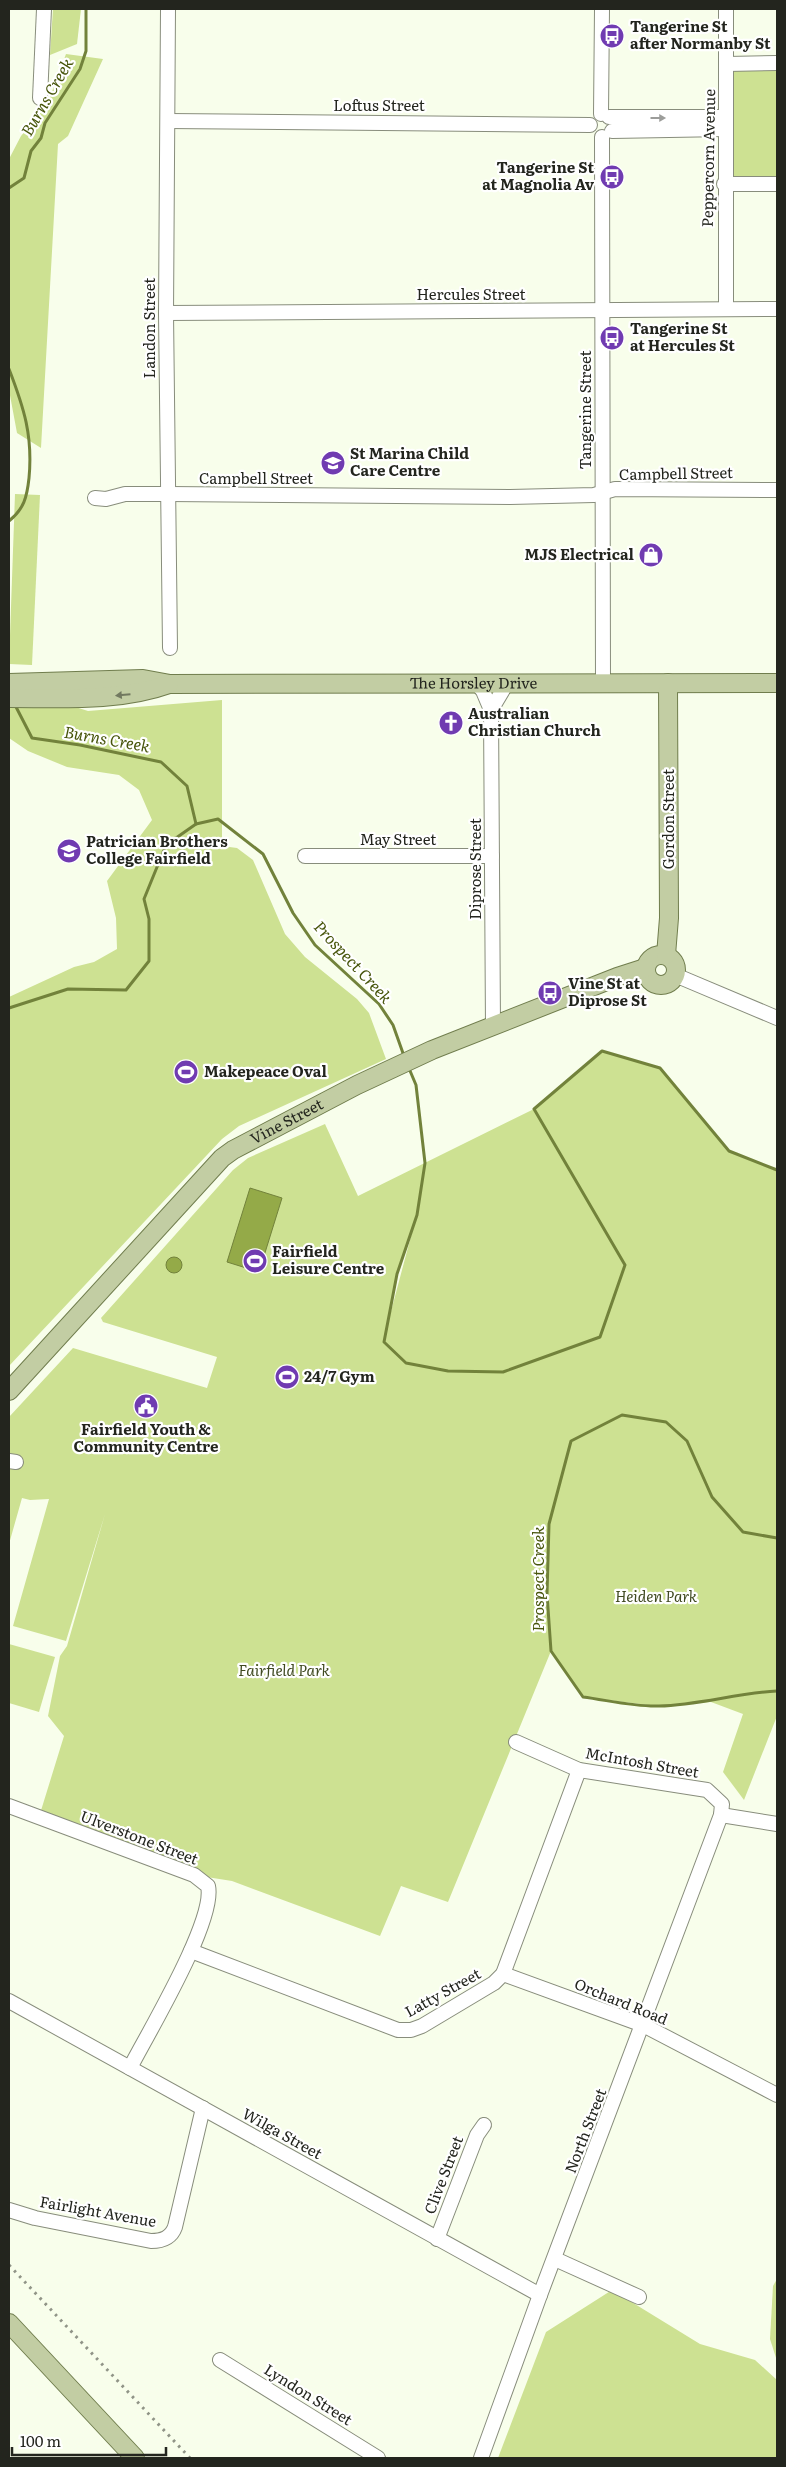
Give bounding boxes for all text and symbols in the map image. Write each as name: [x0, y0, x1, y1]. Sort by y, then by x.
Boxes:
place label: Tangerine St after Normanby St: [630, 14, 771, 54]
bus stop icon: Tangerine St after Normanby St: [599, 23, 625, 49]
water label: Burns Creek: [14, 53, 78, 140]
street label: Peppercorn Avenue: [695, 88, 720, 227]
street label: Loftus Street: [333, 93, 425, 116]
one-way arrow: [650, 114, 666, 122]
place label: Tangerine St at Magnolia Av: [482, 155, 595, 195]
bus stop icon: Tangerine St at Magnolia Av: [599, 164, 625, 190]
street label: Landon Street: [137, 278, 160, 378]
street label: Hercules Street: [416, 282, 526, 305]
place label: Tangerine St at Hercules St: [630, 316, 735, 356]
bus stop icon: Tangerine St at Hercules St: [599, 325, 625, 351]
street label: Tangerine Street: [573, 350, 596, 470]
place label: St Marina Child Care Centre: [350, 441, 469, 481]
school or university icon: St Marina Child Care Centre: [320, 450, 346, 476]
street label: Campbell Street: [619, 460, 733, 485]
street label: Campbell Street: [199, 466, 313, 489]
place label: MJS Electrical: [524, 542, 635, 565]
shop icon: MJS Electrical: [638, 542, 664, 568]
street label: The Horsley Drive: [410, 670, 538, 694]
one-way arrow: [115, 691, 131, 699]
place label: Australian Christian Church: [468, 701, 601, 741]
church icon: Australian Christian Church: [438, 710, 464, 736]
water label: Burns Creek: [62, 719, 152, 757]
street label: Gordon Street: [656, 769, 679, 869]
street label: Diprose Street: [463, 818, 486, 920]
street label: May Street: [360, 827, 436, 850]
place label: Patrician Brothers College Fairfield: [86, 829, 228, 869]
school or university icon: Patrician Brothers College Fairfield: [56, 838, 82, 864]
water label: Prospect Creek: [309, 915, 399, 1008]
place label: Vine St at Diprose St: [568, 971, 647, 1011]
bus stop icon: Vine St at Diprose St: [537, 980, 563, 1006]
sports icon: Makepeace Oval: [173, 1059, 199, 1085]
place label: Makepeace Oval: [204, 1059, 327, 1082]
street label: Vine Street: [246, 1092, 327, 1149]
place label: Fairfield Leisure Centre: [272, 1239, 385, 1279]
sports icon: Fairfield Leisure Centre: [242, 1248, 268, 1274]
sports icon: 24/7 Gym: [274, 1364, 300, 1390]
place label: 24/7 Gym: [304, 1364, 375, 1387]
public building icon: Fairfield Youth & Community Centre: [133, 1393, 159, 1419]
place label: Fairfield Youth & Community Centre: [73, 1417, 219, 1457]
water label: Prospect Creek: [525, 1526, 549, 1632]
park label: Heiden Park: [615, 1584, 698, 1607]
park label: Fairfield Park: [238, 1658, 331, 1681]
street label: McIntosh Street: [584, 1740, 701, 1783]
street label: Ulverstone Street: [77, 1804, 202, 1870]
street label: Latty Street: [400, 1961, 484, 2022]
street label: Orchard Road: [571, 1971, 672, 2030]
street label: North Street: [558, 2085, 611, 2176]
street label: Wilga Street: [239, 2101, 327, 2164]
street label: Clive Street: [417, 2132, 468, 2217]
street label: Fairlight Avenue: [38, 2189, 159, 2232]
street label: Lyndon Street: [260, 2357, 358, 2430]
scale bar: [12, 2424, 166, 2456]
text: 100 m: [20, 2429, 61, 2452]

